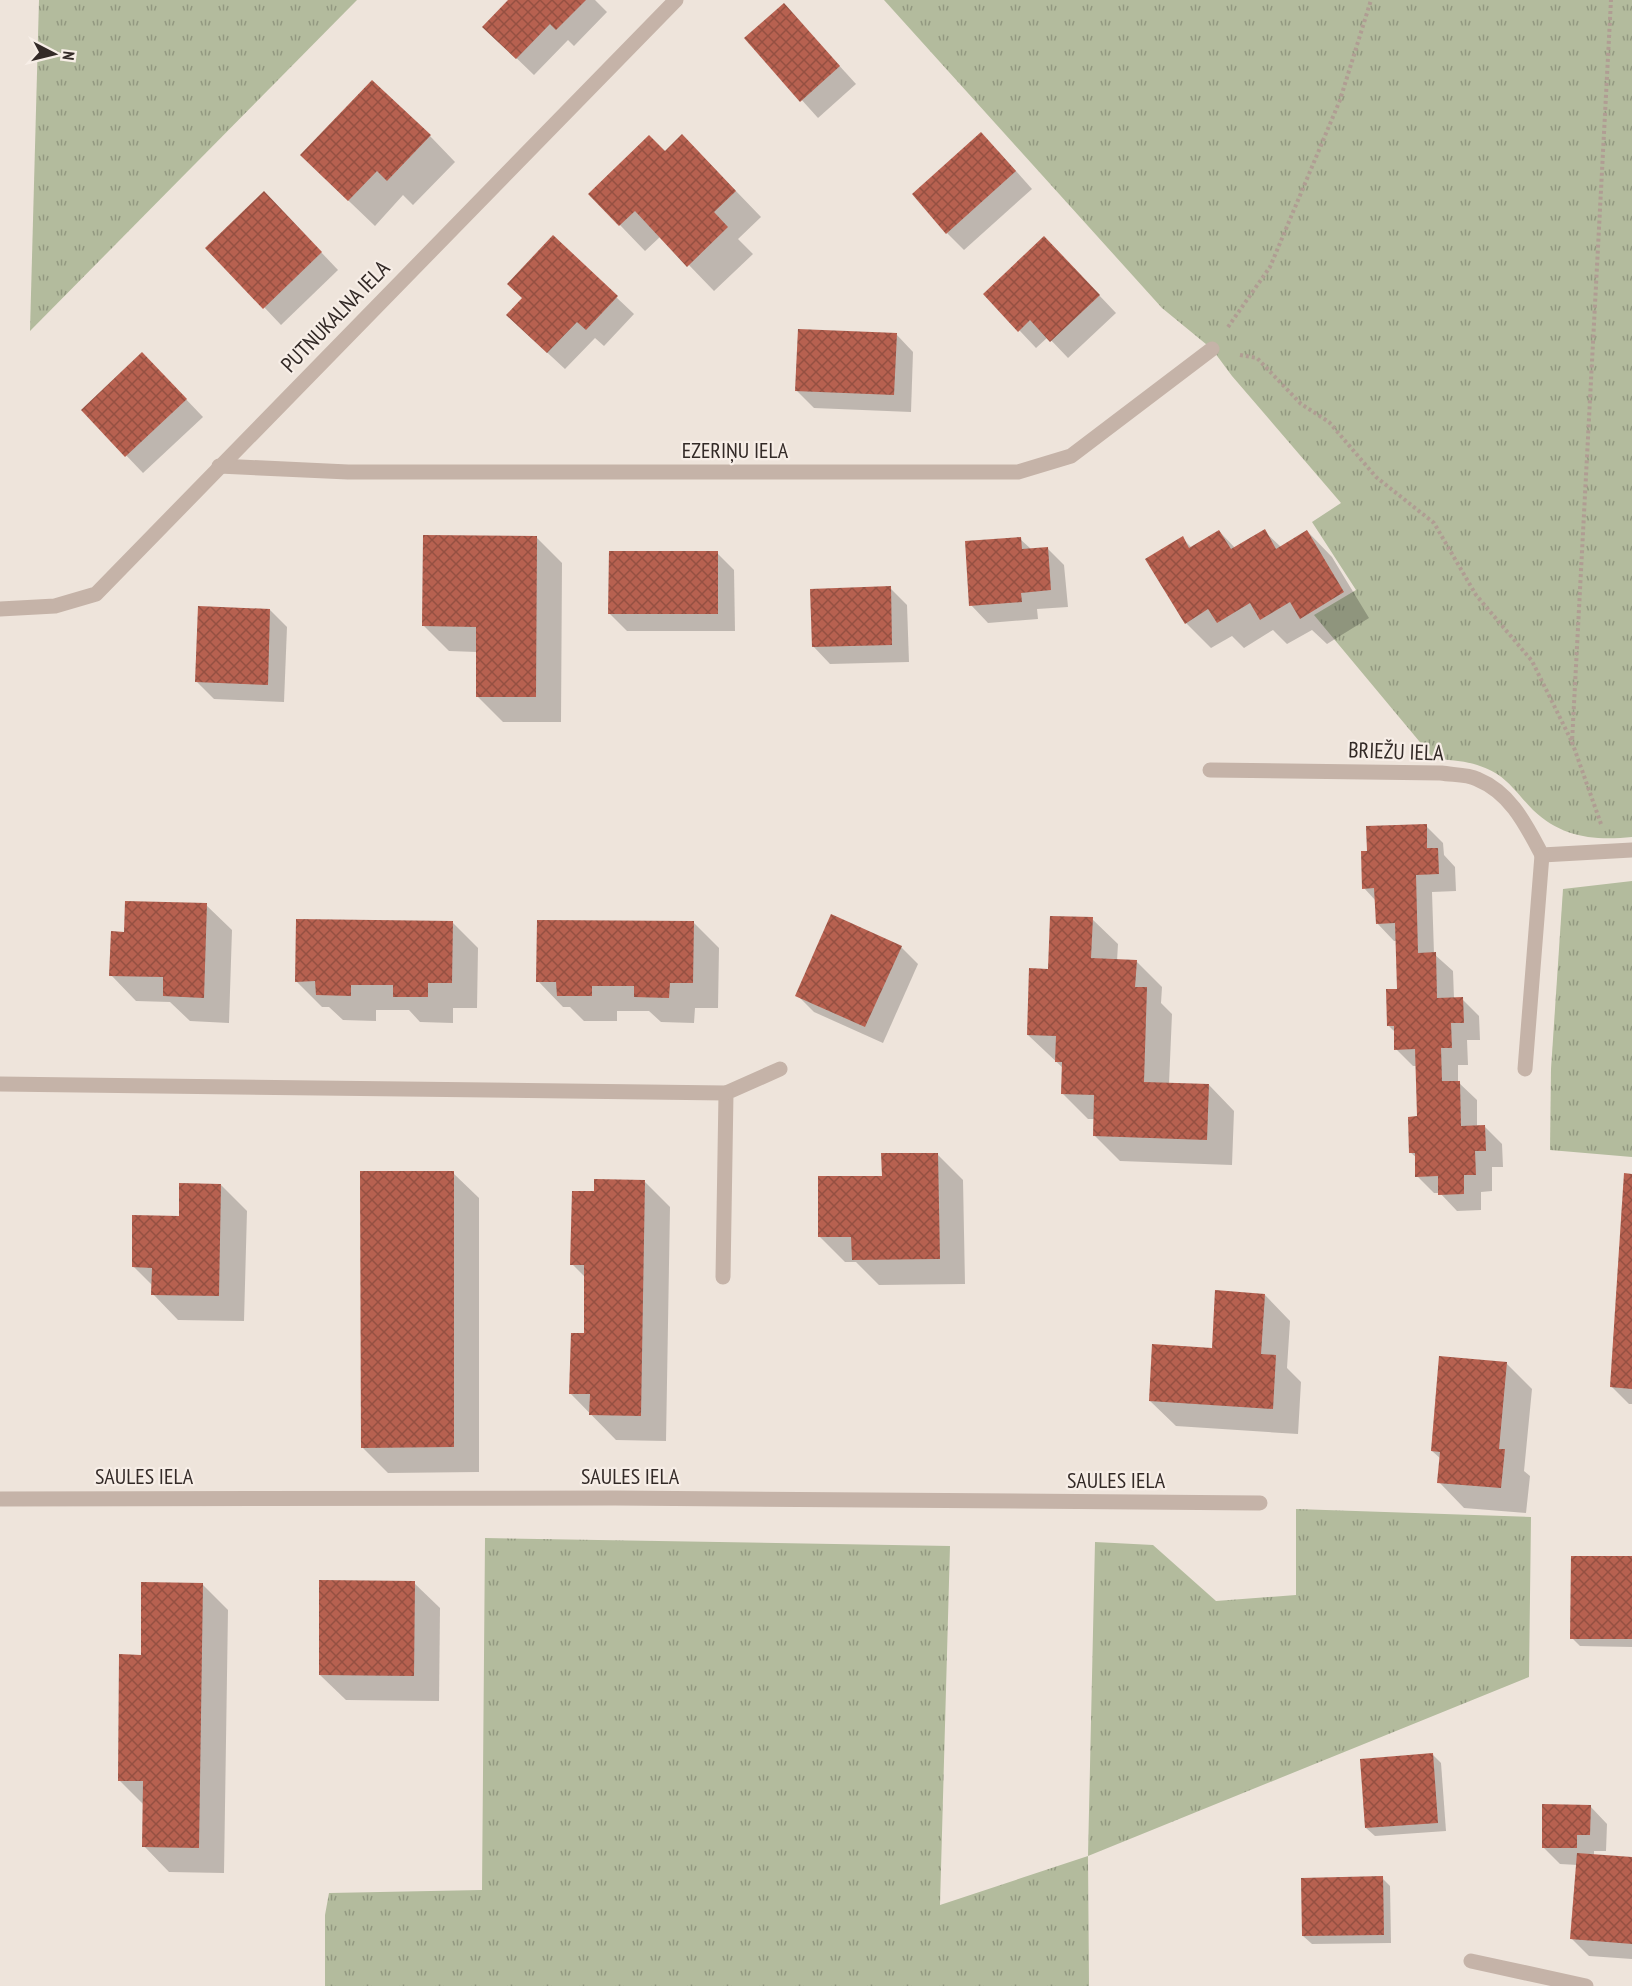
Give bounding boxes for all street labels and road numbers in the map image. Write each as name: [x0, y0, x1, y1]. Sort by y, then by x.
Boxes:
street label: PUTNUKALNA IELA: [275, 254, 396, 378]
street label: EZERIŅU IELA: [682, 436, 789, 464]
street label: BRIEŽU IELA: [1348, 735, 1445, 767]
street label: SAULES IELA: [95, 1462, 194, 1490]
street label: SAULES IELA: [581, 1462, 680, 1490]
street label: SAULES IELA: [1067, 1466, 1166, 1494]

